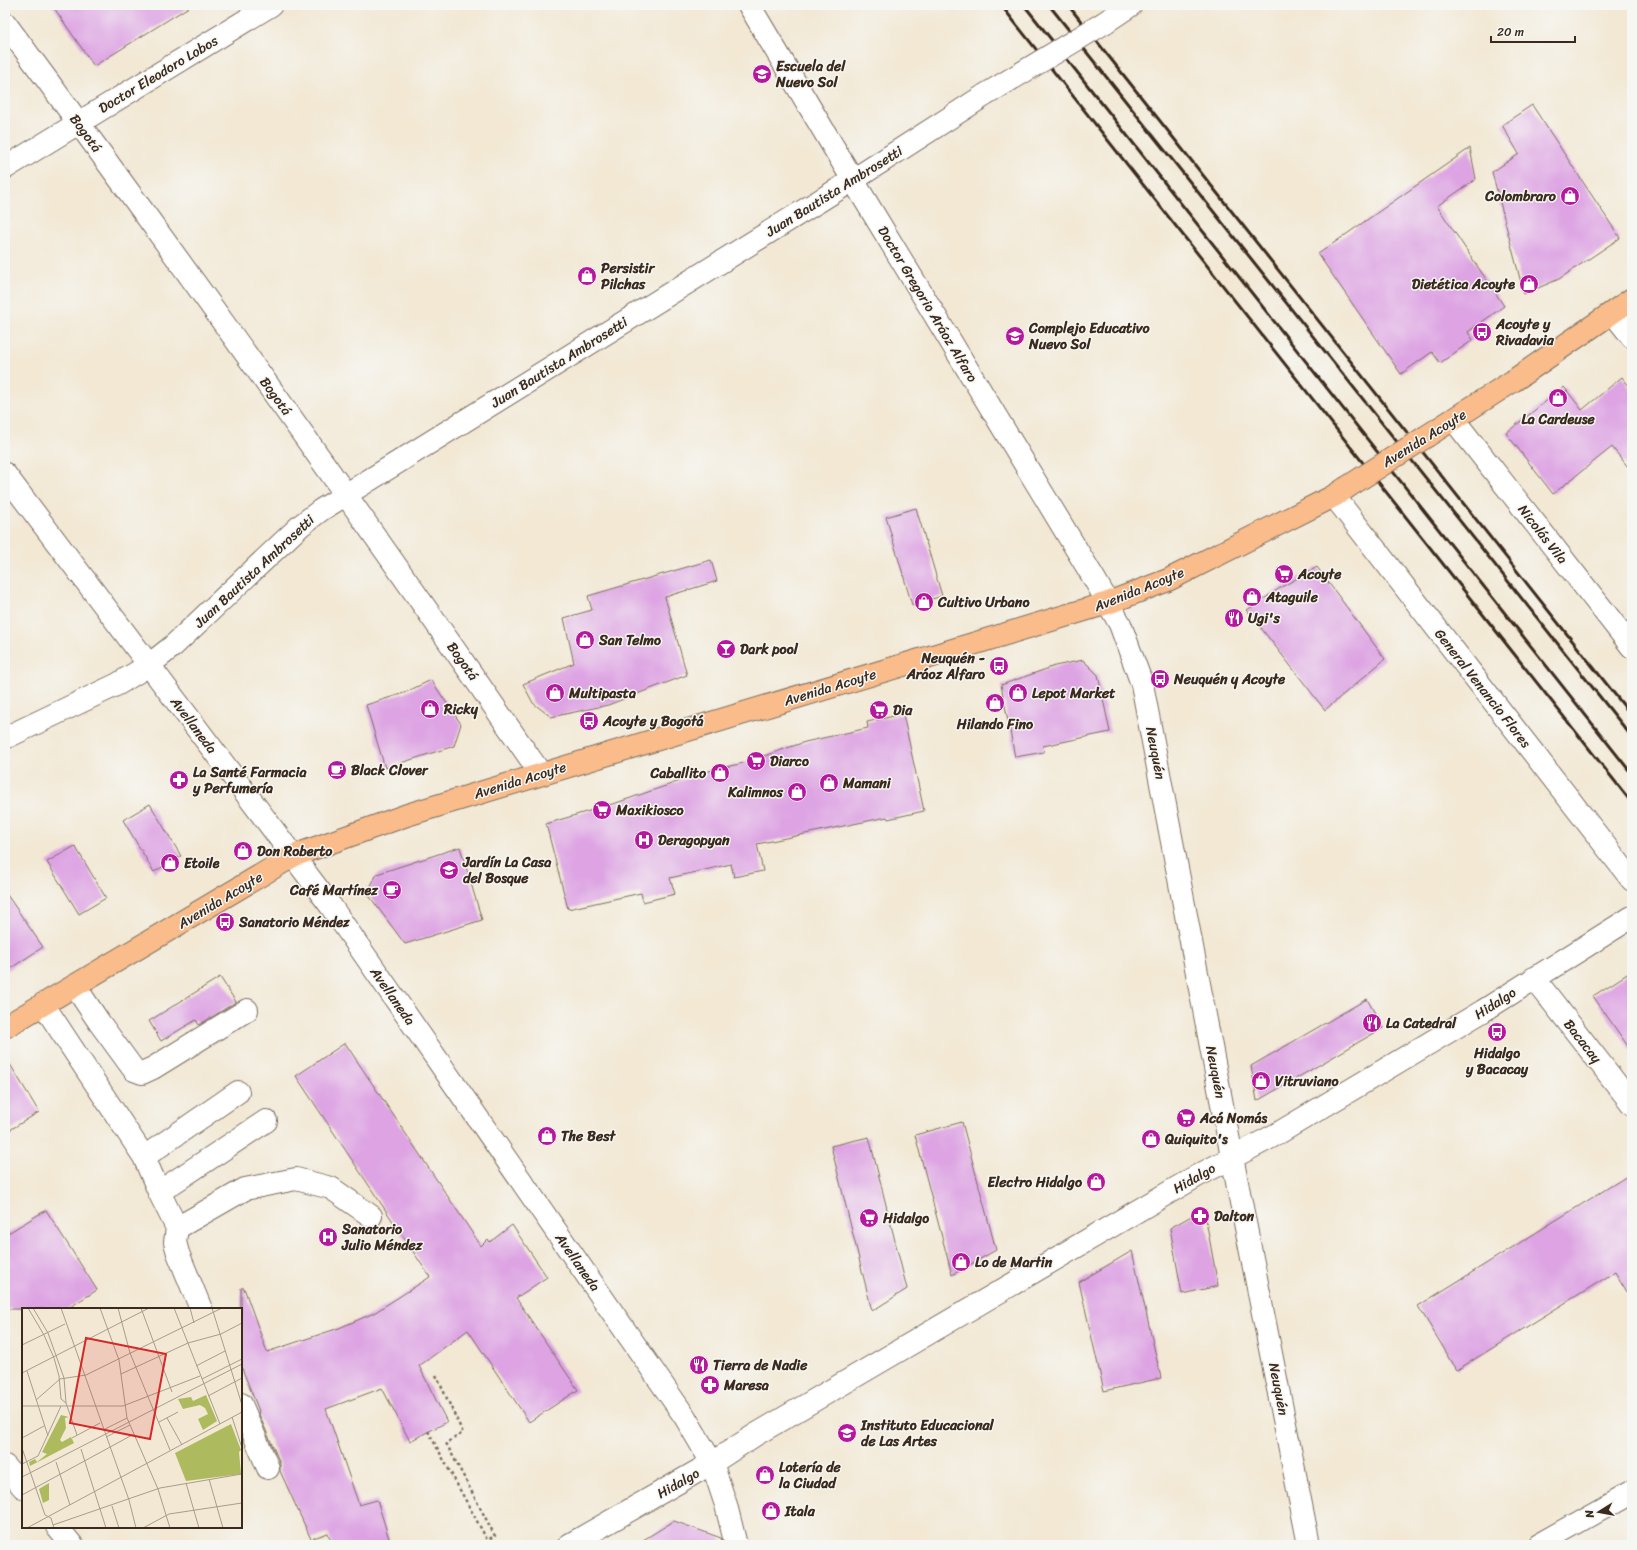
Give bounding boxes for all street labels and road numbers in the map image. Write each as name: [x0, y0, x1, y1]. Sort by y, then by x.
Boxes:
street label: Doctor Eleodoro Lobos: [93, 28, 224, 120]
street label: Bogotá: [63, 108, 108, 158]
street label: Juan Bautista Ambrosetti: [760, 138, 909, 244]
street label: Doctor Gregorio Aráoz Alfaro: [871, 221, 984, 387]
street label: Juan Bautista Ambrosetti: [485, 309, 634, 415]
street label: Bogotá: [253, 371, 298, 421]
street label: Avenida Acoyte: [1376, 402, 1471, 475]
street label: Nicolás Vila: [1511, 499, 1574, 570]
street label: Juan Bautista Ambrosetti: [187, 508, 321, 635]
street label: Avenida Acoyte: [1089, 560, 1188, 619]
street label: General Venancio Flores: [1428, 623, 1538, 754]
street label: Bogotá: [440, 636, 485, 686]
street label: Avenida Acoyte: [780, 662, 880, 714]
street label: Avellaneda: [163, 690, 224, 759]
street label: Neuquén: [1138, 724, 1173, 782]
street label: Avenida Acoyte: [470, 755, 570, 807]
street label: Avenida Acoyte: [172, 865, 268, 936]
street label: Avellaneda: [363, 961, 422, 1031]
street label: Hidalgo: [1469, 980, 1522, 1026]
street label: Bacacay: [1557, 1013, 1609, 1070]
street label: Neuquén: [1198, 1043, 1233, 1101]
street label: Hidalgo: [1168, 1156, 1221, 1201]
street label: Avellaneda: [548, 1227, 607, 1297]
street label: Neuquén: [1261, 1360, 1296, 1418]
street label: Hidalgo: [652, 1461, 705, 1506]

